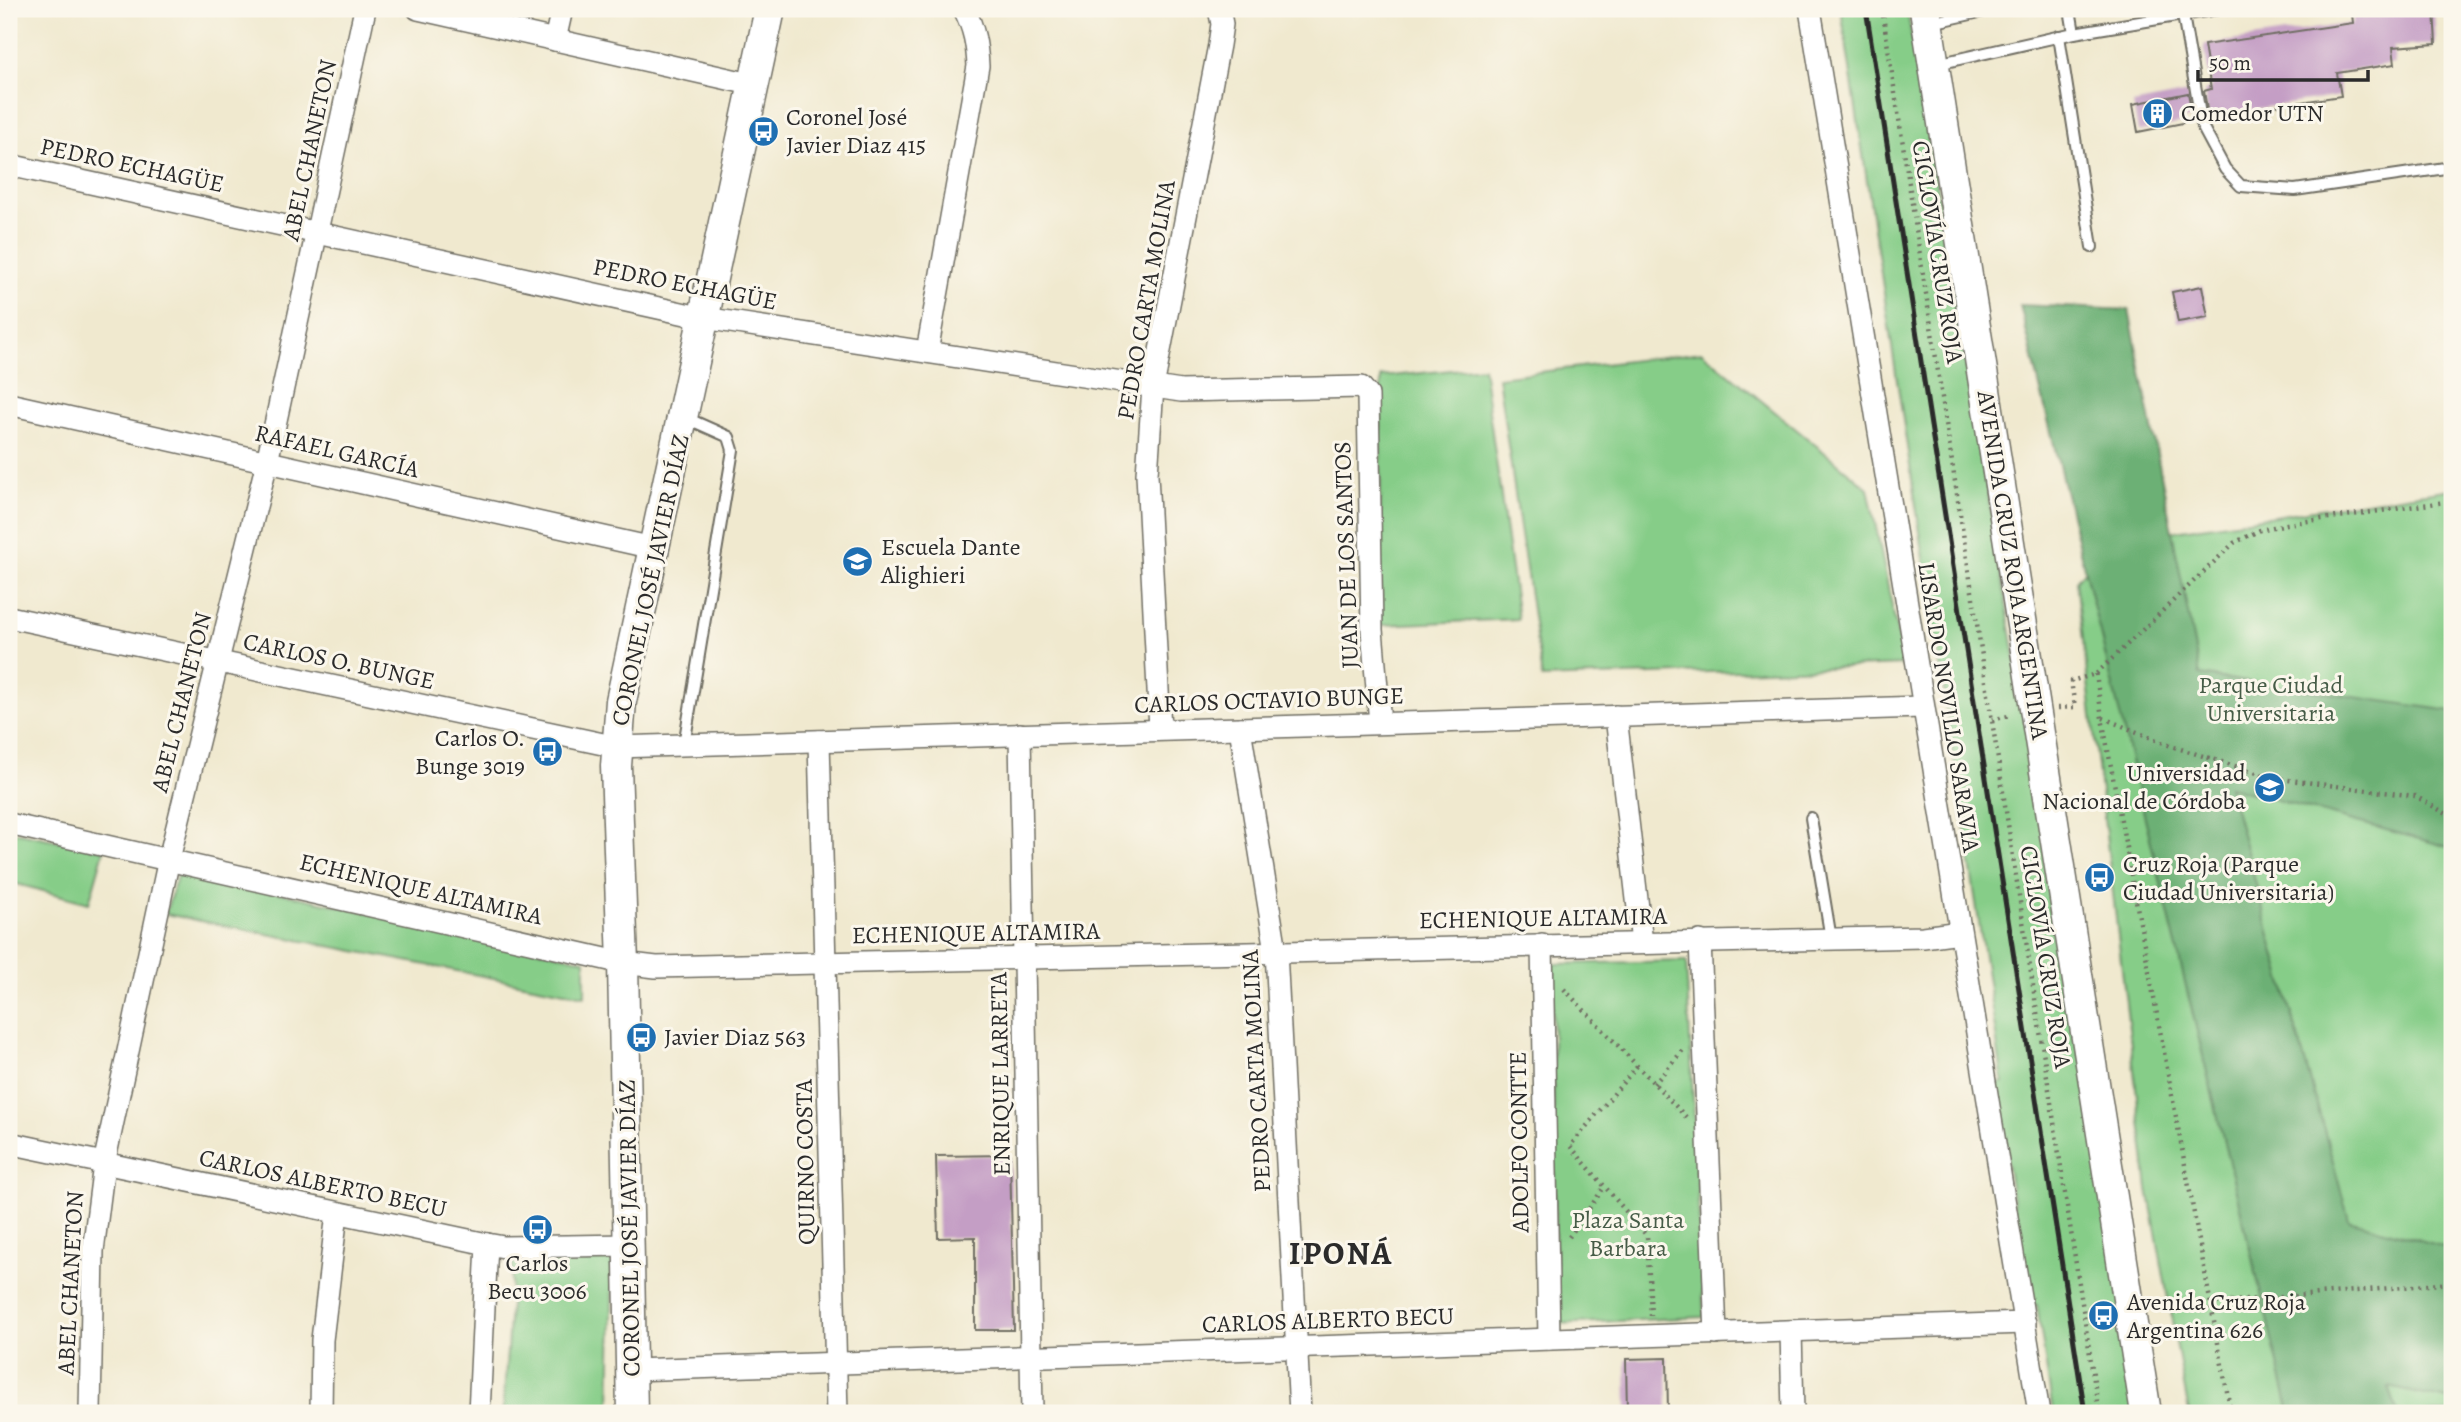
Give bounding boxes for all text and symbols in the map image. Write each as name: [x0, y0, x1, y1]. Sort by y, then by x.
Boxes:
scale bar: [2198, 38, 2368, 82]
text: 50 m: [2209, 49, 2251, 77]
street label: ABEL CHANETON: [274, 56, 344, 245]
building icon: Comedor UTN: [2141, 96, 2175, 130]
place label: Comedor UTN: [2181, 97, 2324, 129]
place label: Coronel José Javier Diaz 415: [786, 101, 926, 161]
bus stop icon: Coronel José Javier Diaz 415: [746, 114, 780, 148]
street label: PEDRO ECHAGÜE: [37, 130, 227, 200]
street label: CICLOVÍA CRUZ ROJA: [1905, 138, 1972, 367]
street label: PEDRO CARTA MOLINA: [1109, 177, 1183, 422]
street label: PEDRO ECHAGÜE: [590, 250, 780, 318]
street label: AVENIDA CRUZ ROJA ARGENTINA: [1969, 387, 2057, 743]
street label: RAFAEL GARCÍA: [252, 417, 423, 486]
street label: CORONEL JOSÉ JAVIER DÍAZ: [603, 431, 697, 729]
street label: JUAN DE LOS SANTOS: [1326, 441, 1366, 669]
place label: Escuela Dante Alighieri: [880, 531, 1020, 591]
school or university icon: Escuela Dante Alighieri: [841, 544, 875, 578]
street label: LISARDO NOVILLO SARAVIA: [1910, 560, 1988, 855]
street label: ABEL CHANETON: [143, 609, 219, 796]
street label: CARLOS O. BUNGE: [240, 625, 438, 697]
park label: Parque Ciudad Universitaria: [2198, 669, 2344, 729]
street label: CARLOS OCTAVIO BUNGE: [1134, 679, 1404, 721]
place label: Carlos O. Bunge 3019: [415, 722, 525, 782]
bus stop icon: Carlos O. Bunge 3019: [531, 735, 565, 769]
place label: Universidad Nacional de Córdoba: [2042, 757, 2247, 817]
school or university icon: Universidad Nacional de Córdoba: [2252, 770, 2286, 804]
street label: CICLOVÍA CRUZ ROJA: [2013, 843, 2080, 1072]
street label: ECHENIQUE ALTAMIRA: [296, 845, 547, 933]
place label: Cruz Roja (Parque Ciudad Universitaria): [2123, 848, 2334, 908]
bus stop icon: Cruz Roja (Parque Ciudad Universitaria): [2083, 861, 2117, 895]
street label: ECHENIQUE ALTAMIRA: [1419, 900, 1668, 936]
street label: ECHENIQUE ALTAMIRA: [852, 915, 1101, 951]
street label: PEDRO CARTA MOLINA: [1234, 948, 1278, 1193]
street label: ENRIQUE LARRETA: [982, 971, 1018, 1176]
bus stop icon: Javier Diaz 563: [624, 1020, 658, 1054]
place label: Javier Diaz 563: [664, 1021, 806, 1053]
street label: ADOLFO CONTTE: [1501, 1051, 1537, 1234]
street label: QUIRNO COSTA: [788, 1078, 822, 1245]
street label: CORONEL JOSÉ JAVIER DÍAZ: [610, 1079, 648, 1377]
street label: CARLOS ALBERTO BECU: [196, 1141, 450, 1225]
street label: ABEL CHANETON: [49, 1190, 91, 1377]
park label: Plaza Santa Barbara: [1572, 1204, 1685, 1264]
bus stop icon: Carlos Becu 3006: [520, 1212, 554, 1246]
district label: IPONÁ: [1289, 1231, 1393, 1275]
place label: Carlos Becu 3006: [487, 1247, 587, 1307]
place label: Avenida Cruz Roja Argentina 626: [2126, 1286, 2307, 1346]
bus stop icon: Avenida Cruz Roja Argentina 626: [2087, 1299, 2121, 1333]
street label: CARLOS ALBERTO BECU: [1201, 1300, 1455, 1340]

